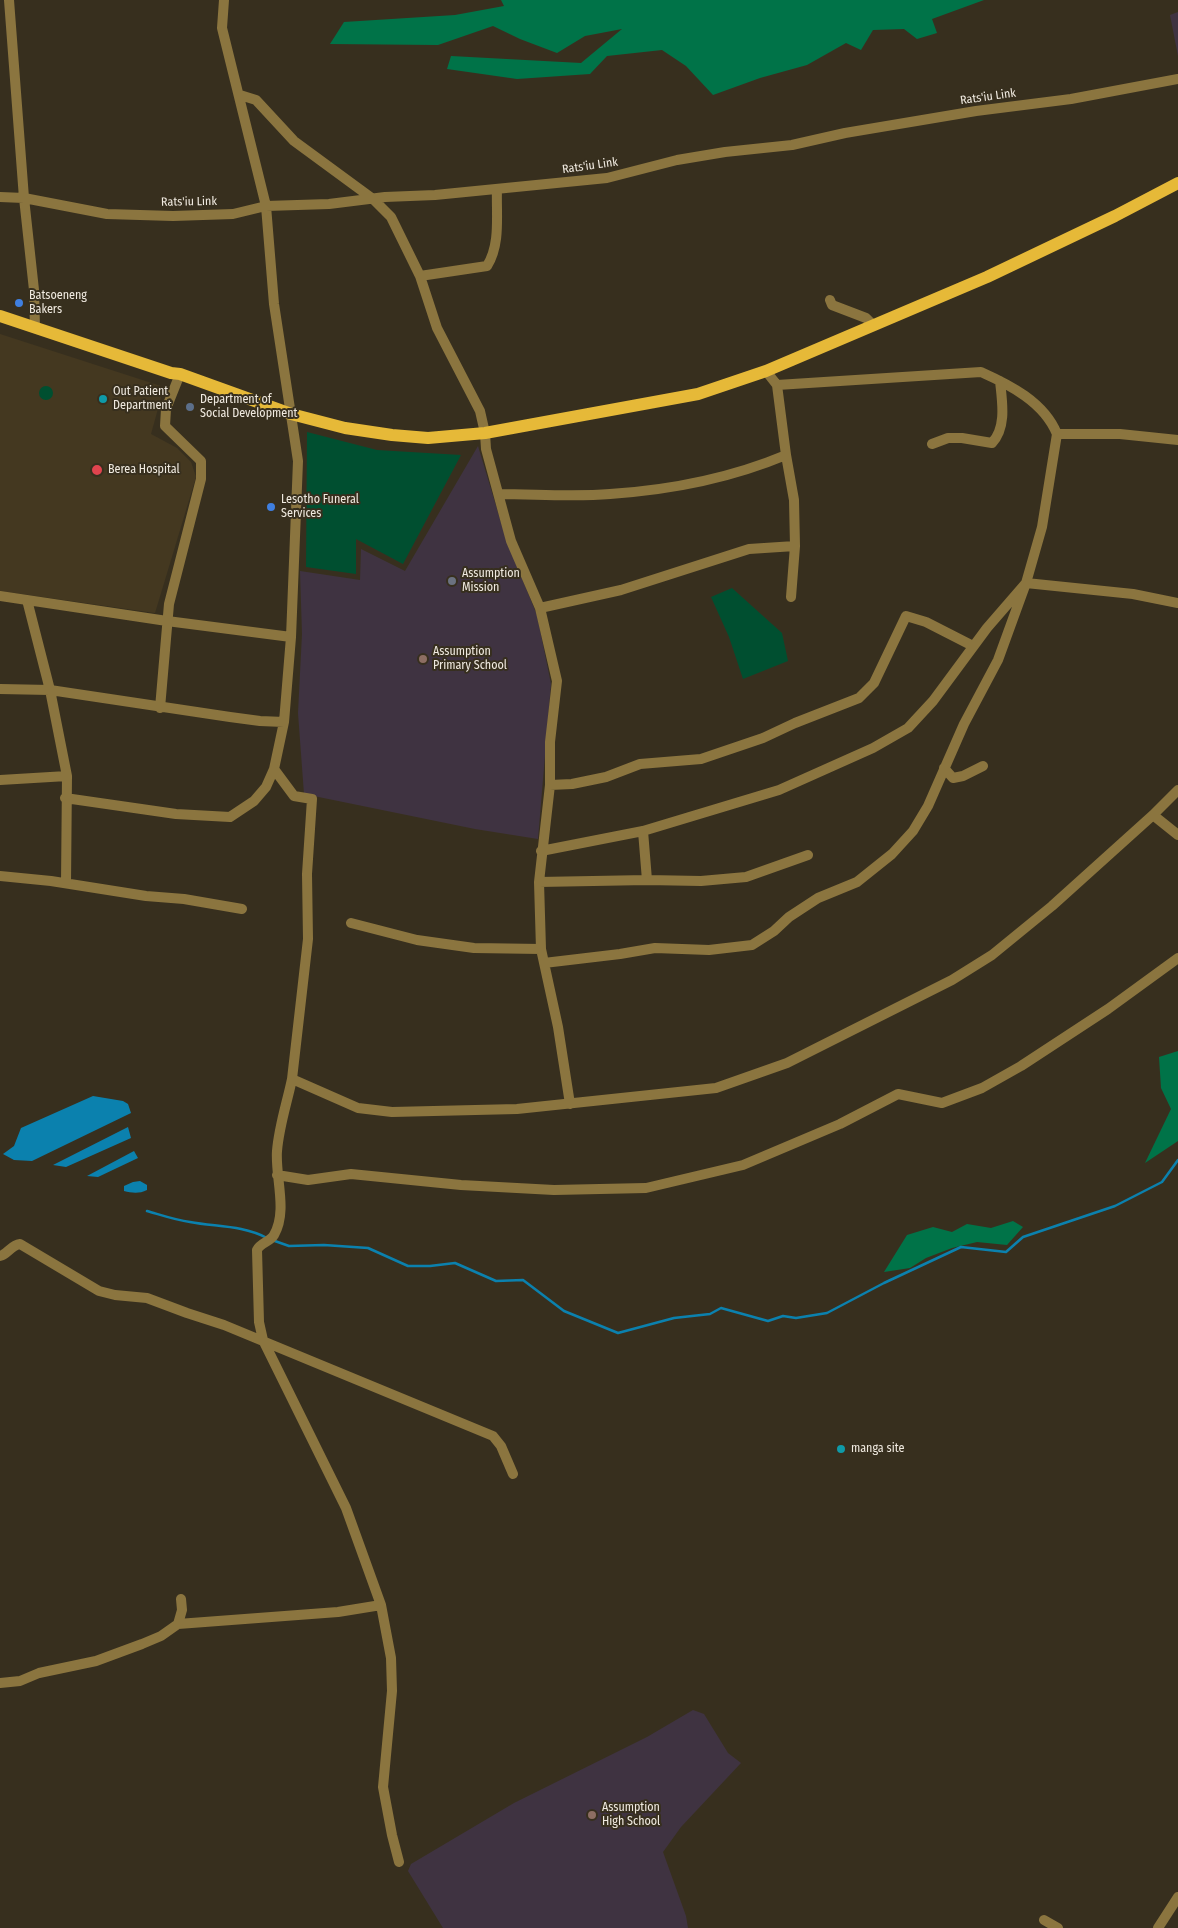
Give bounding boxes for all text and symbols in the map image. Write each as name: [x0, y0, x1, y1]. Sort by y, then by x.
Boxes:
street label: Rats'iu Link: [959, 86, 1017, 108]
street label: Rats'iu Link: [561, 155, 619, 177]
street label: Rats'iu Link: [161, 194, 217, 210]
place label: Batsoeneng Bakers: [29, 289, 87, 317]
marker: Batsoeneng Bakers: [13, 297, 25, 309]
place label: Out Patient Department: [113, 385, 172, 413]
marker: Out Patient Department: [97, 393, 109, 405]
place label: Department of Social Development: [200, 393, 297, 421]
marker: Department of Social Development: [184, 401, 196, 413]
marker: Berea Hospital: [90, 463, 104, 477]
place label: Berea Hospital: [108, 463, 180, 477]
place label: Lesotho Funeral Services: [281, 493, 359, 521]
marker: Lesotho Funeral Services: [265, 501, 277, 513]
place label: Assumption Mission: [462, 567, 520, 595]
marker: Assumption Mission: [446, 575, 458, 587]
place label: Assumption Primary School: [433, 645, 507, 673]
marker: Assumption Primary School: [417, 653, 429, 665]
place label: manga site: [851, 1442, 904, 1456]
marker: manga site: [835, 1443, 847, 1455]
place label: Assumption High School: [602, 1801, 660, 1829]
marker: Assumption High School: [586, 1809, 598, 1821]

